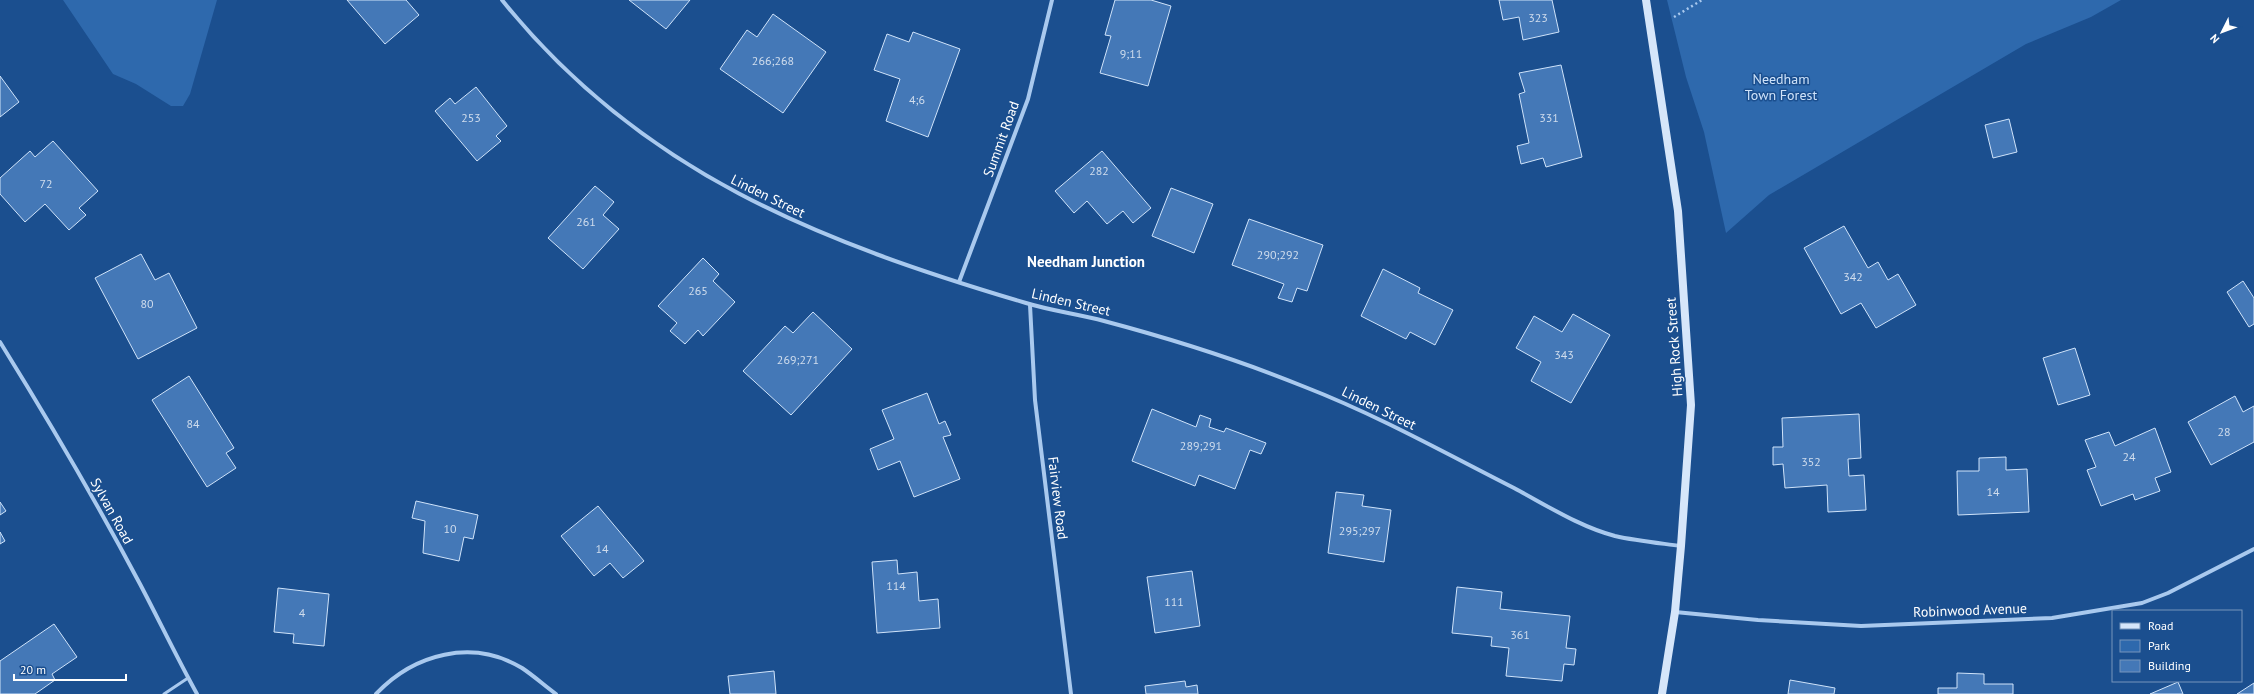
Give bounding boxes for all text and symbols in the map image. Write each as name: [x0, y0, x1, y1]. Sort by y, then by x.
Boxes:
house number: 323: [1528, 10, 1548, 25]
north arrow: [2202, 12, 2242, 52]
text: N: [2207, 31, 2222, 46]
house number: 9;11: [1120, 46, 1142, 61]
house number: 266;268: [752, 53, 794, 68]
park label: Needham Town Forest: [1745, 70, 1817, 104]
house number: 4;6: [909, 92, 925, 107]
street label: Summit Road: [979, 99, 1023, 179]
house number: 253: [461, 110, 481, 125]
house number: 331: [1539, 110, 1559, 125]
house number: 282: [1089, 163, 1109, 178]
street label: Linden Street: [728, 170, 808, 222]
house number: 72: [39, 176, 53, 191]
house number: 261: [576, 214, 596, 229]
house number: 290;292: [1257, 247, 1299, 262]
district label: Needham Junction: [1027, 252, 1145, 271]
house number: 342: [1843, 269, 1863, 284]
house number: 265: [688, 283, 708, 298]
street label: Linden Street: [1030, 284, 1112, 320]
house number: 80: [140, 296, 154, 311]
street label: High Rock Street: [1662, 297, 1686, 397]
house number: 343: [1554, 347, 1574, 362]
house number: 269;271: [777, 352, 819, 367]
street label: Linden Street: [1339, 382, 1419, 434]
house number: 84: [186, 416, 200, 431]
house number: 28: [2217, 424, 2231, 439]
house number: 289;291: [1180, 438, 1222, 453]
house number: 24: [2122, 449, 2136, 464]
house number: 352: [1801, 454, 1821, 469]
street label: Fairview Road: [1044, 455, 1072, 541]
street label: Sylvan Road: [86, 475, 138, 547]
house number: 14: [1986, 484, 2000, 499]
house number: 10: [443, 521, 457, 536]
house number: 295;297: [1339, 523, 1381, 538]
house number: 14: [595, 541, 609, 556]
house number: 114: [886, 578, 906, 593]
house number: 111: [1164, 594, 1184, 609]
street label: Robinwood Avenue: [1913, 599, 2027, 621]
house number: 4: [299, 605, 306, 620]
legend: [2112, 610, 2242, 682]
text: Road: [2148, 618, 2173, 633]
house number: 361: [1510, 627, 1530, 642]
text: Park: [2148, 638, 2170, 653]
scale bar: [14, 656, 126, 682]
text: Building: [2148, 658, 2191, 673]
text: 20 m: [20, 662, 46, 677]

